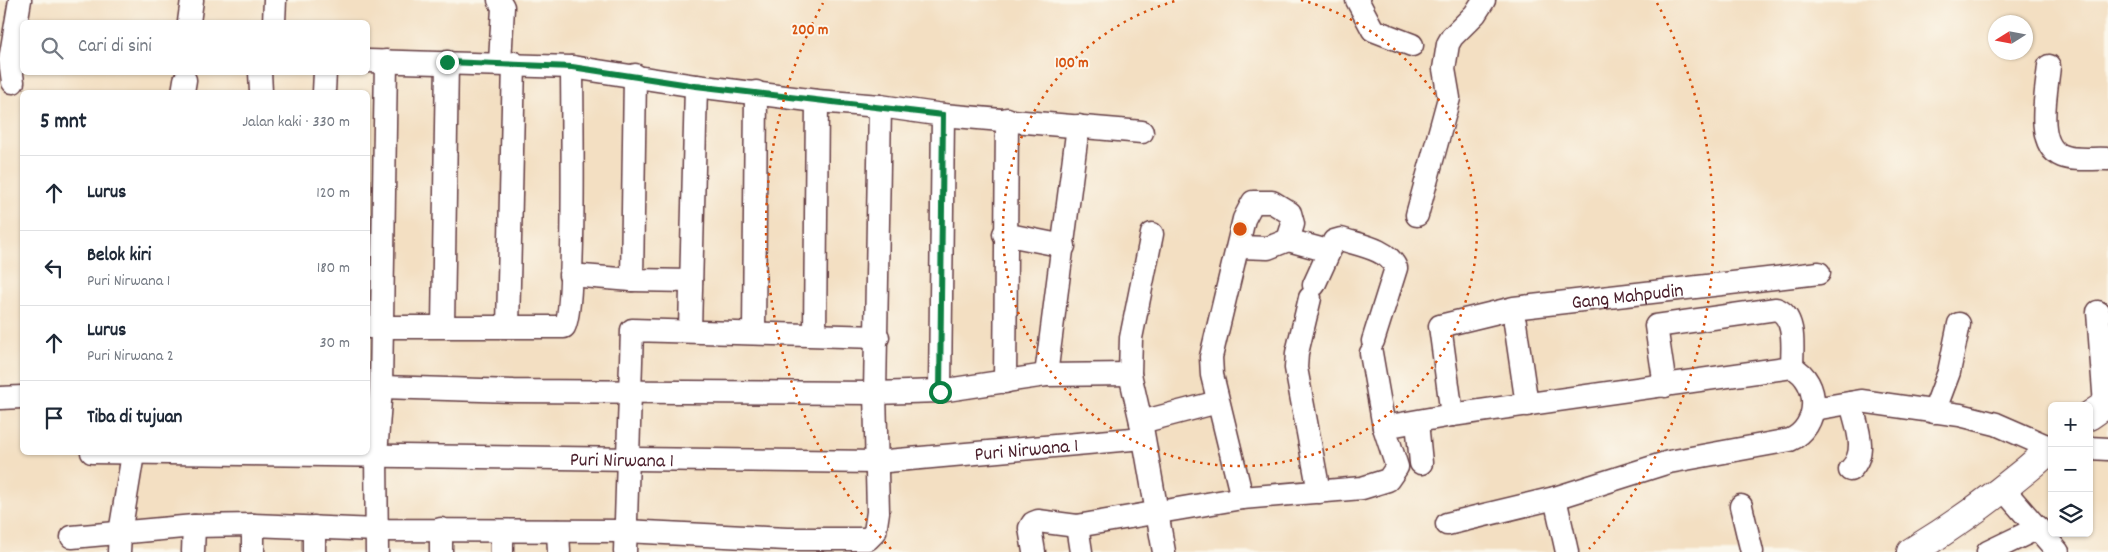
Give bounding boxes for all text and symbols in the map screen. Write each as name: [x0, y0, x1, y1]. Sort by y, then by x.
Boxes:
north arrow: [1988, 15, 2033, 60]
search box: [20, 20, 370, 75]
text: 200 m: [792, 20, 828, 42]
icon: search: [38, 34, 66, 62]
text: Cari di sini: [78, 34, 152, 61]
route end: [436, 51, 459, 74]
text: 100 m: [1055, 53, 1089, 75]
text: 5 mnt: [40, 108, 86, 138]
text: Jalan kaki · 330 m: [242, 111, 350, 134]
icon: ahead: [40, 179, 68, 207]
text: Lurus: [87, 180, 126, 207]
text: 120 m: [316, 182, 350, 205]
centre of rings: [1231, 220, 1249, 238]
text: Belok kiri: [87, 243, 151, 270]
icon: left: [40, 254, 68, 282]
text: 180 m: [317, 257, 350, 280]
text: Puri Nirwana 1: [87, 270, 170, 293]
street label: Gang Mahpudin: [1570, 278, 1685, 318]
text: Lurus: [87, 318, 126, 345]
icon: ahead: [40, 329, 68, 357]
text: 30 m: [320, 332, 350, 355]
text: Puri Nirwana 2: [87, 345, 174, 368]
route start: [929, 381, 952, 404]
map controls: [2048, 402, 2093, 537]
button: +: [2048, 402, 2093, 447]
icon: arrive: [40, 404, 68, 432]
text: Tiba di tujuan: [87, 405, 182, 432]
street label: Puri Nirwana 1: [973, 433, 1080, 470]
street label: Puri Nirwana 1: [570, 447, 674, 476]
button: −: [2048, 447, 2093, 492]
button: layers: [2048, 492, 2093, 537]

